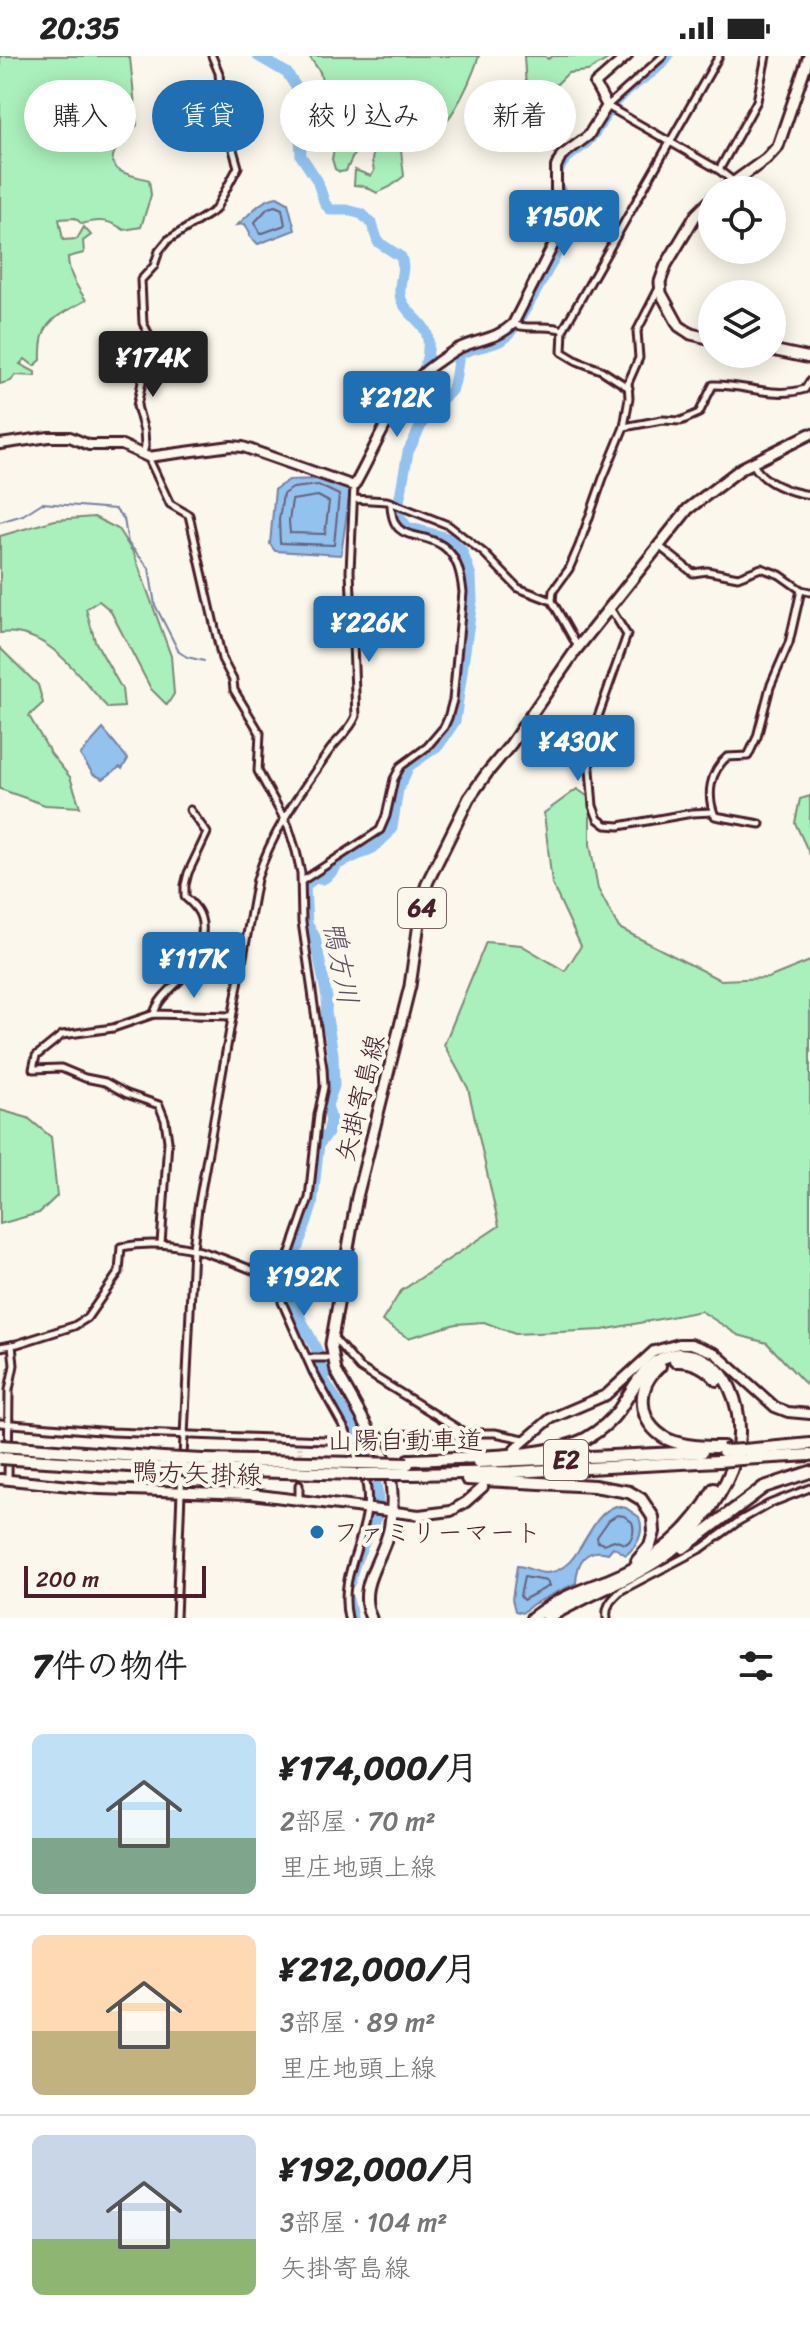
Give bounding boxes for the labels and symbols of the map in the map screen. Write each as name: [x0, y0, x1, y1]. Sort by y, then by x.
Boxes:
pin: ¥150K: [508, 190, 620, 258]
pin: ¥174K: [97, 331, 209, 399]
pin: ¥212K: [341, 371, 453, 439]
pin: ¥226K: [313, 596, 425, 664]
pin: ¥430K: [522, 715, 634, 783]
road number: 64: [398, 888, 446, 928]
water label: 鴨方川: [309, 917, 373, 1009]
pin: ¥117K: [138, 932, 250, 1000]
street label: 矢掛寄島線: [322, 1029, 398, 1167]
pin: ¥192K: [248, 1250, 360, 1318]
street label: 山陽自動車道: [327, 1417, 483, 1463]
road number: E2: [544, 1440, 588, 1480]
street label: 鴨方矢掛線: [131, 1448, 263, 1498]
place label: ファミリーマート: [333, 1509, 542, 1555]
marker: ファミリーマート: [308, 1523, 326, 1541]
scale bar: [24, 1562, 206, 1598]

